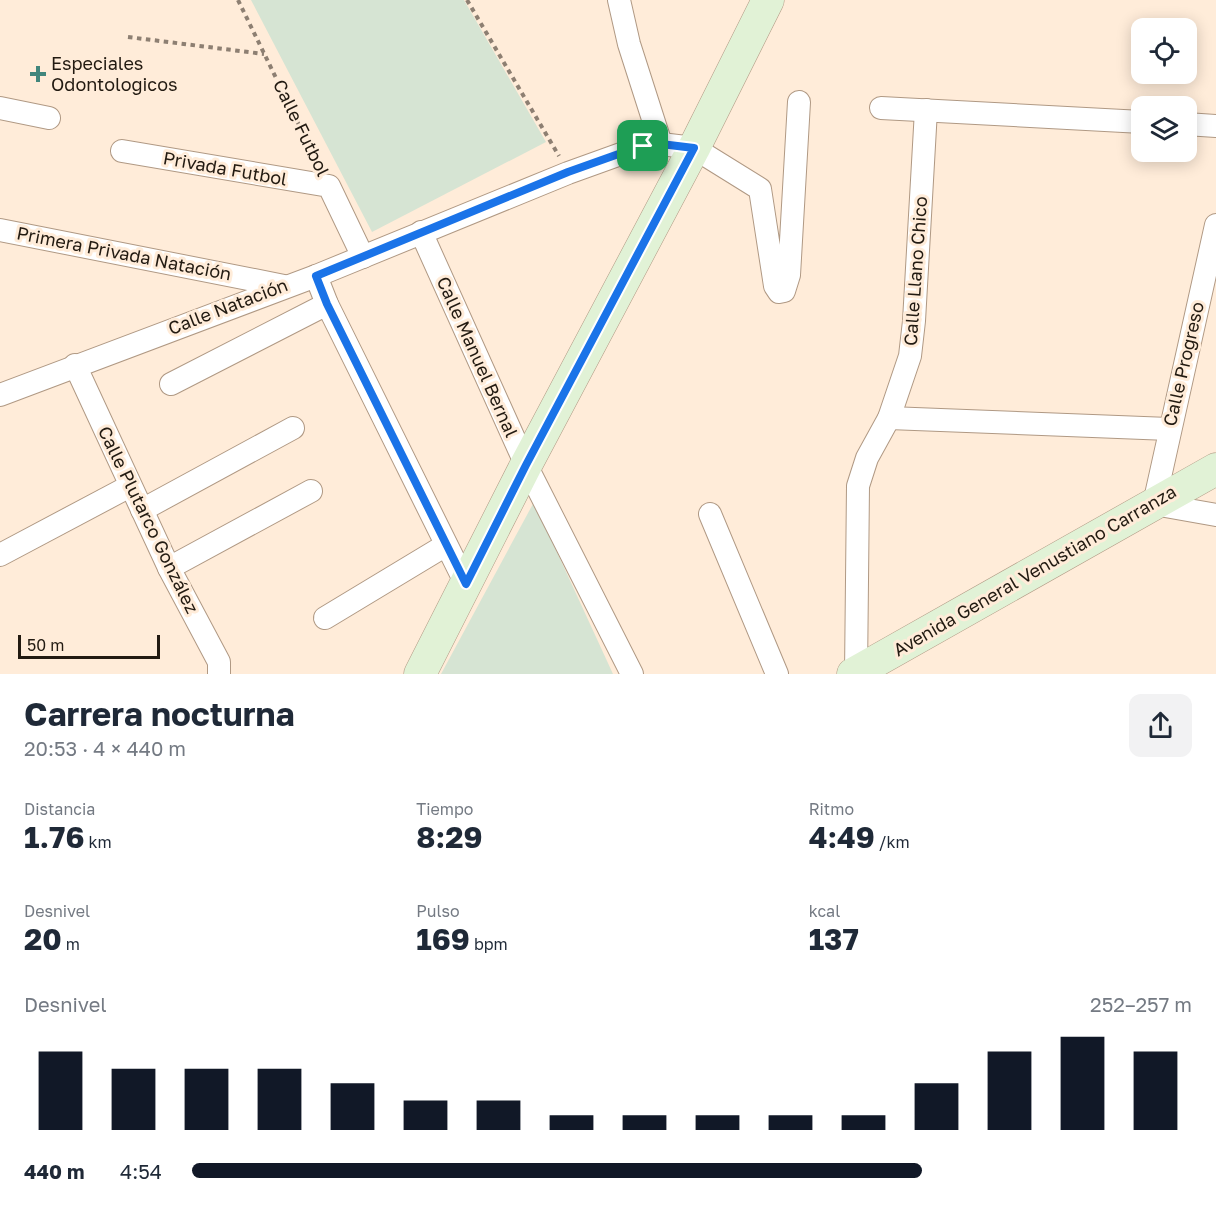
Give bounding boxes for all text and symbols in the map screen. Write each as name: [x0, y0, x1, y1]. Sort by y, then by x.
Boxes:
map controls: [1131, 18, 1197, 162]
button: locate: [1131, 18, 1197, 84]
place label: Especiales Odontologicos: [51, 52, 178, 95]
marker: Especiales Odontologicos: [29, 65, 47, 83]
street label: Calle Futbol: [269, 75, 335, 180]
button: layers: [1131, 96, 1197, 162]
pin: [617, 120, 668, 171]
icon: arrive: [626, 129, 659, 162]
street label: Privada Futbol: [161, 146, 289, 190]
street label: Calle Llano Chico: [899, 195, 931, 346]
street label: Primera Privada Natación: [15, 221, 233, 285]
street label: Calle Natación: [165, 273, 291, 339]
street label: Calle Manuel Bernal: [433, 273, 523, 441]
street label: Calle Progreso: [1158, 300, 1208, 428]
street label: Calle Plutarco González: [94, 422, 204, 617]
street label: Avenida General Venustiano Carranza: [889, 480, 1180, 660]
scale bar: [18, 632, 160, 660]
text: 50 m: [27, 635, 64, 655]
text: Carrera nocturna: [24, 694, 295, 733]
button: share: [1129, 694, 1192, 757]
text: 20:53 · 4 × 440 m: [24, 736, 186, 760]
text: Distancia: [24, 799, 95, 819]
text: Tiempo: [416, 799, 473, 819]
text: Ritmo: [809, 799, 854, 819]
text: 1.76: [24, 819, 84, 855]
text: 8:29: [416, 819, 482, 855]
text: 4:49: [809, 819, 875, 855]
text: km: [84, 832, 112, 852]
text: /km: [875, 832, 910, 852]
text: Desnivel: [24, 901, 90, 921]
text: Pulso: [416, 901, 460, 921]
text: kcal: [809, 901, 840, 921]
text: 20: [24, 921, 62, 957]
text: 169: [416, 921, 470, 957]
text: 137: [809, 921, 859, 957]
text: m: [62, 934, 80, 954]
text: bpm: [470, 934, 508, 954]
text: Desnivel: [24, 992, 107, 1016]
text: 252–257 m: [1090, 992, 1192, 1016]
text: 440 m: [24, 1159, 85, 1183]
text: 4:54: [120, 1159, 162, 1183]

